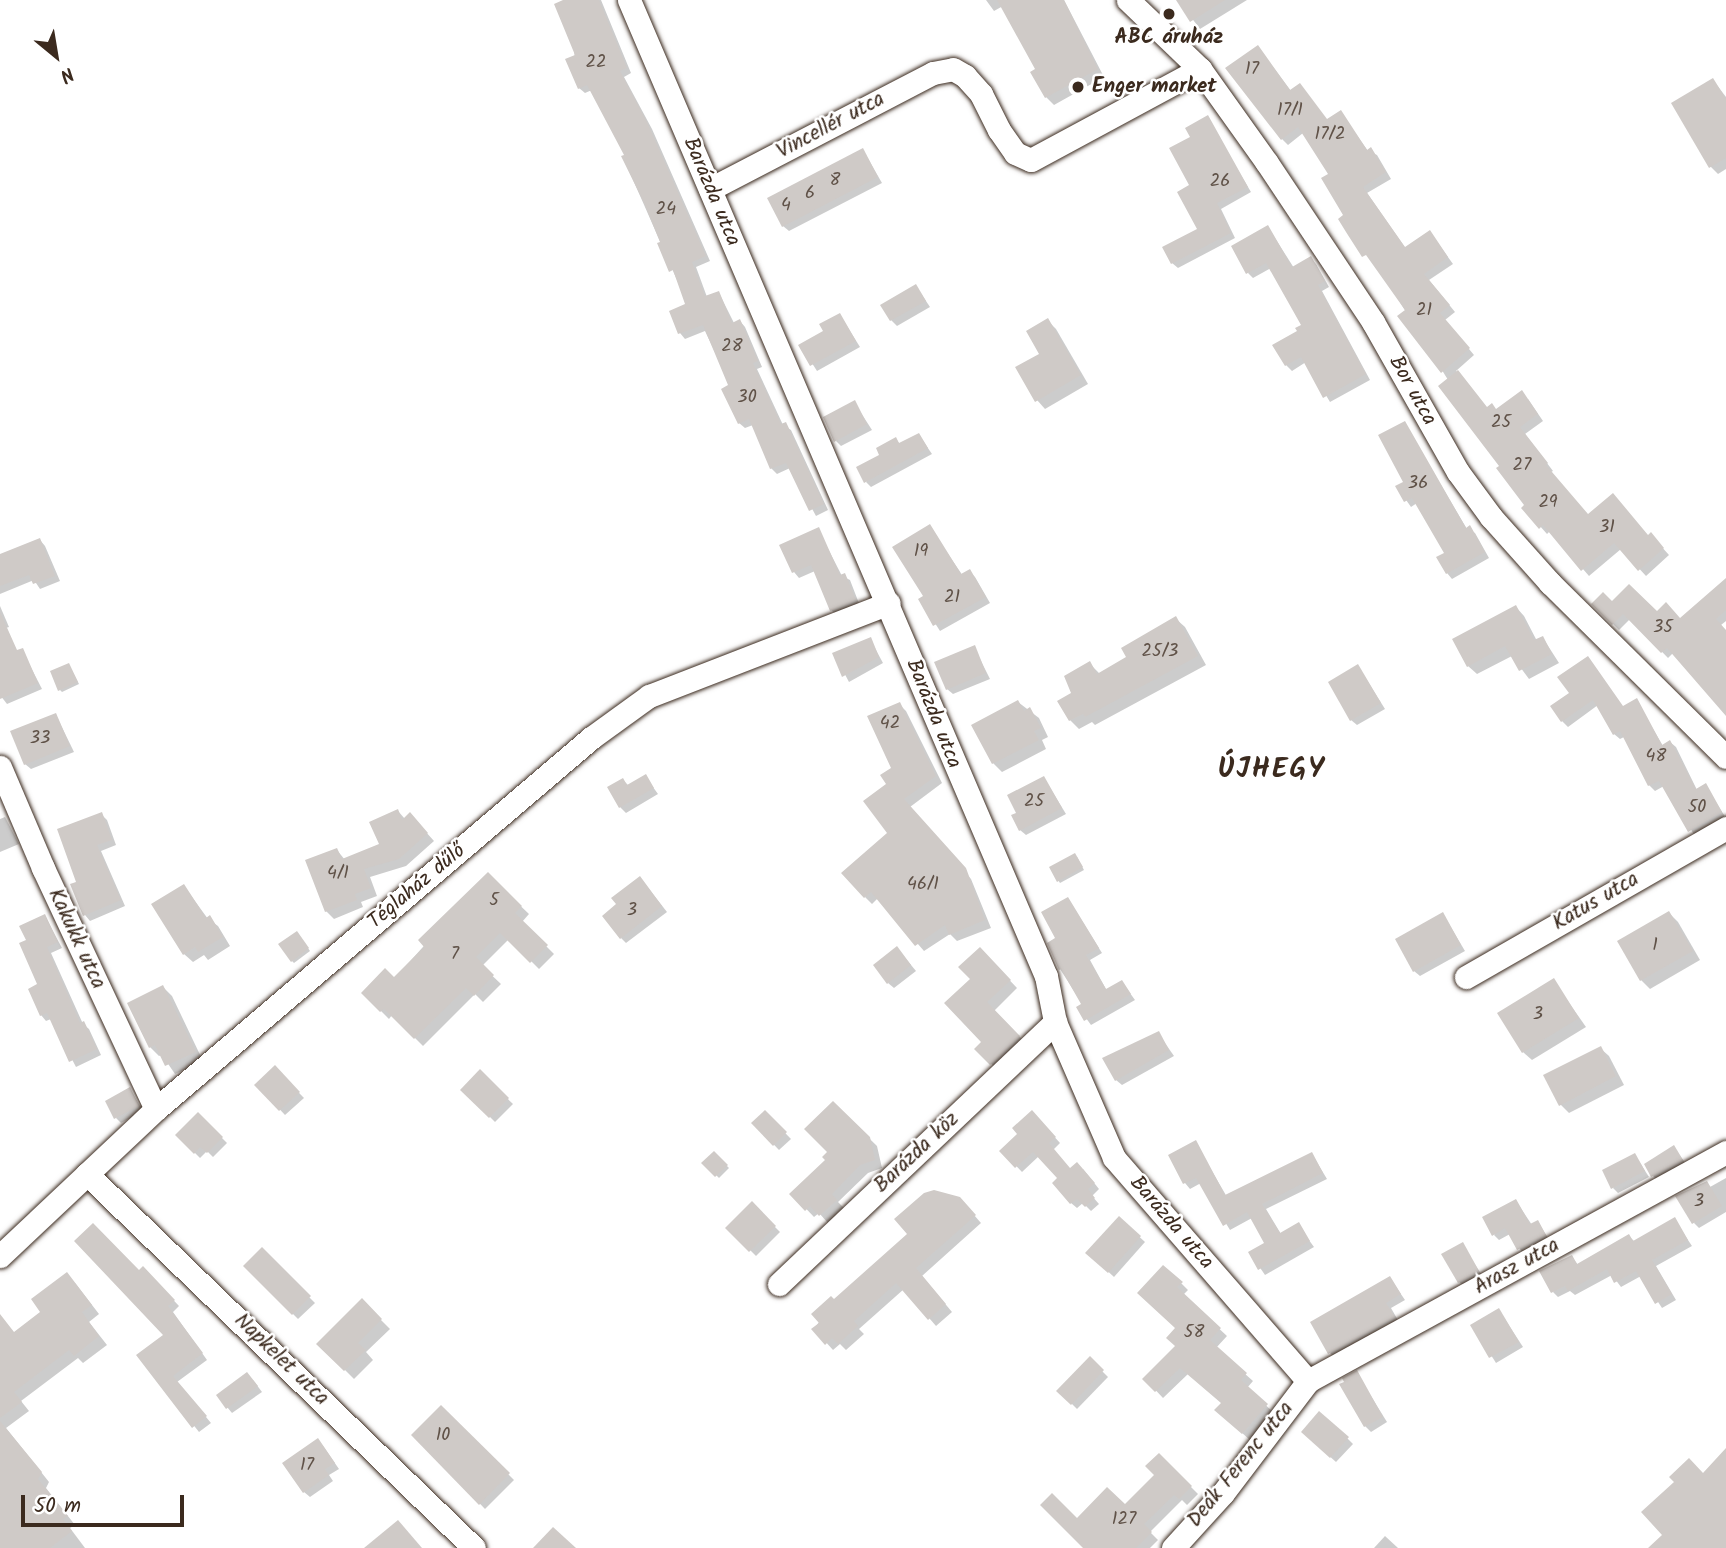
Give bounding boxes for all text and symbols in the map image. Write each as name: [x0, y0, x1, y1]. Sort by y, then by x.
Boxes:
marker: ABC áruház: [1161, 6, 1177, 22]
north arrow: [21, 21, 91, 91]
place label: ABC áruház: [1115, 25, 1223, 51]
house number: 22: [586, 52, 606, 74]
text: N: [54, 58, 79, 90]
house number: 17: [1245, 59, 1259, 81]
place label: Enger market: [1092, 74, 1217, 100]
marker: Enger market: [1070, 79, 1086, 95]
street label: Vincellér utca: [773, 87, 889, 165]
house number: 17/1: [1277, 100, 1303, 122]
house number: 17/2: [1315, 124, 1345, 146]
street label: Barázda utca: [677, 134, 745, 250]
house number: 8: [830, 170, 840, 192]
house number: 26: [1210, 171, 1230, 193]
house number: 6: [805, 183, 815, 205]
house number: 4: [781, 195, 791, 217]
house number: 24: [656, 199, 676, 221]
house number: 21: [1416, 300, 1432, 322]
house number: 28: [721, 336, 743, 358]
street label: Bor utca: [1383, 352, 1441, 430]
house number: 30: [737, 387, 757, 409]
house number: 25: [1491, 412, 1511, 434]
house number: 27: [1513, 455, 1531, 477]
house number: 36: [1408, 473, 1428, 495]
house number: 29: [1538, 492, 1558, 514]
house number: 31: [1599, 517, 1615, 539]
house number: 19: [914, 541, 928, 563]
house number: 21: [944, 587, 960, 609]
house number: 35: [1653, 617, 1673, 639]
house number: 25/3: [1142, 641, 1178, 663]
street label: Barázda utca: [900, 656, 966, 772]
house number: 42: [880, 713, 900, 735]
house number: 33: [30, 728, 50, 750]
house number: 48: [1646, 746, 1666, 768]
district label: ÚJHEGY: [1219, 753, 1325, 787]
house number: 25: [1024, 791, 1044, 813]
house number: 50: [1688, 797, 1706, 819]
street label: Téglaház dűlő: [363, 839, 471, 935]
house number: 4/1: [327, 863, 349, 885]
street label: Katus utca: [1548, 867, 1644, 937]
house number: 46/1: [907, 874, 939, 896]
street label: Kakukk utca: [42, 885, 110, 993]
house number: 5: [489, 890, 499, 912]
house number: 3: [627, 900, 637, 922]
house number: 1: [1652, 935, 1658, 957]
house number: 7: [451, 944, 459, 966]
house number: 3: [1533, 1004, 1543, 1026]
street label: Barázda köz: [869, 1107, 965, 1199]
street label: Barázda utca: [1124, 1171, 1218, 1275]
house number: 3: [1694, 1191, 1704, 1213]
street label: Arasz utca: [1470, 1233, 1564, 1301]
street label: Napkelet utca: [228, 1309, 334, 1411]
house number: 58: [1184, 1322, 1204, 1344]
street label: Deák Ferenc utca: [1183, 1397, 1299, 1533]
house number: 10: [436, 1425, 450, 1447]
house number: 17: [300, 1455, 314, 1477]
scale bar: [24, 1482, 187, 1526]
text: 50 m: [34, 1490, 81, 1523]
house number: 127: [1112, 1509, 1136, 1531]

